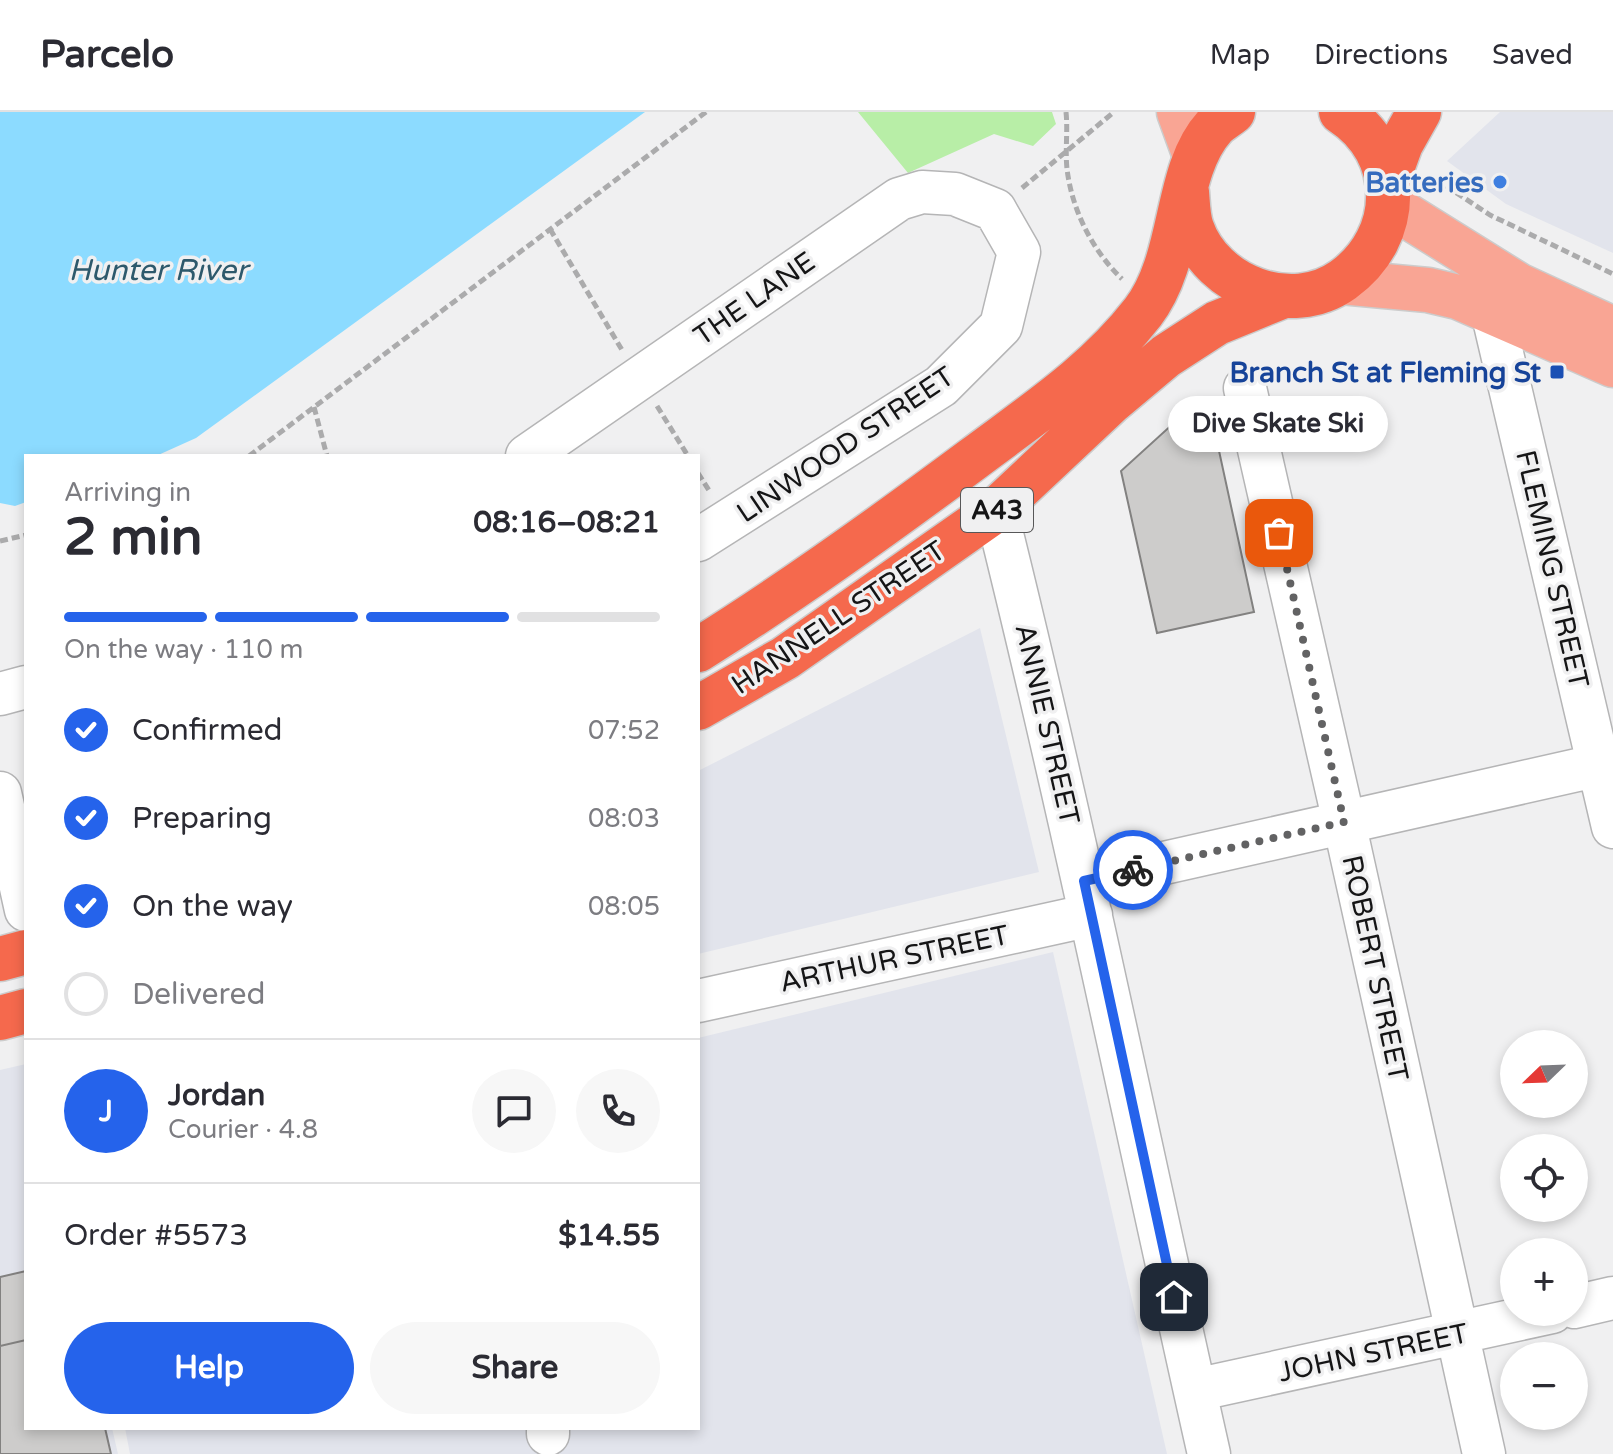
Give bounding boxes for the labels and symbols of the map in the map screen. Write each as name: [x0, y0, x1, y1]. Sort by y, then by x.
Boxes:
place label: Batteries: [1365, 166, 1484, 200]
marker: Batteries: [1491, 173, 1509, 191]
street label: THE LANE: [687, 245, 822, 353]
water label: Hunter River: [69, 252, 251, 289]
place label: Branch St at Fleming St: [1229, 356, 1541, 390]
street label: LINWOOD STREET: [730, 360, 961, 530]
marker: Branch St at Fleming St: [1548, 363, 1566, 381]
callout: Dive Skate Ski: [1169, 397, 1389, 453]
street label: FLEMING STREET: [1508, 447, 1596, 691]
road number: A43: [961, 488, 1033, 532]
pin: [1245, 499, 1313, 567]
street label: HANNELL STREET: [725, 534, 952, 702]
street label: ANNIE STREET: [1007, 621, 1087, 828]
courier: [1093, 830, 1173, 910]
street label: ROBERT STREET: [1334, 852, 1416, 1084]
street label: ARTHUR STREET: [777, 918, 1012, 1000]
north arrow: [1500, 1030, 1588, 1118]
pin: [1140, 1263, 1208, 1331]
street label: JOHN STREET: [1275, 1316, 1471, 1390]

